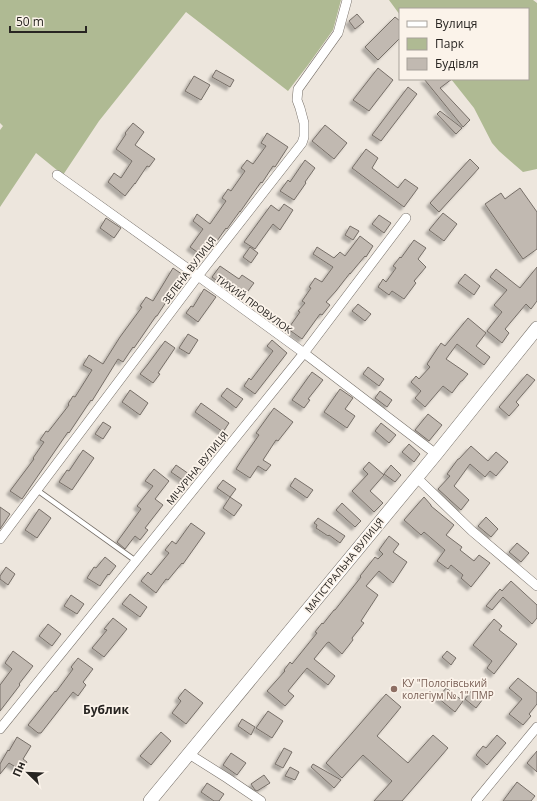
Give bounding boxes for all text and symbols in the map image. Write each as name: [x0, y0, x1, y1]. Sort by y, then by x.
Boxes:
scale bar: [10, 8, 86, 34]
legend: [399, 8, 529, 80]
text: 50 m: [16, 13, 44, 30]
text: Вулиця: [435, 15, 477, 32]
text: Парк: [435, 35, 465, 52]
text: Будівля: [435, 55, 479, 72]
street label: ЗЕЛЕНА ВУЛИЦЯ: [159, 233, 219, 307]
street label: ТИХИЙ ПРОВУЛОК: [213, 272, 296, 337]
street label: МІЧУРІНА ВУЛИЦЯ: [163, 428, 231, 508]
street label: МАГІСТРАЛЬНА ВУЛИЦЯ: [301, 515, 387, 615]
place label: КУ "Пологівський колегіум № 1" ПМР: [402, 676, 494, 702]
marker: КУ "Пологівський колегіум № 1" ПМР: [389, 684, 399, 694]
district label: Бублик: [83, 701, 129, 718]
north arrow: [8, 753, 48, 793]
text: Пн: [8, 759, 28, 779]

